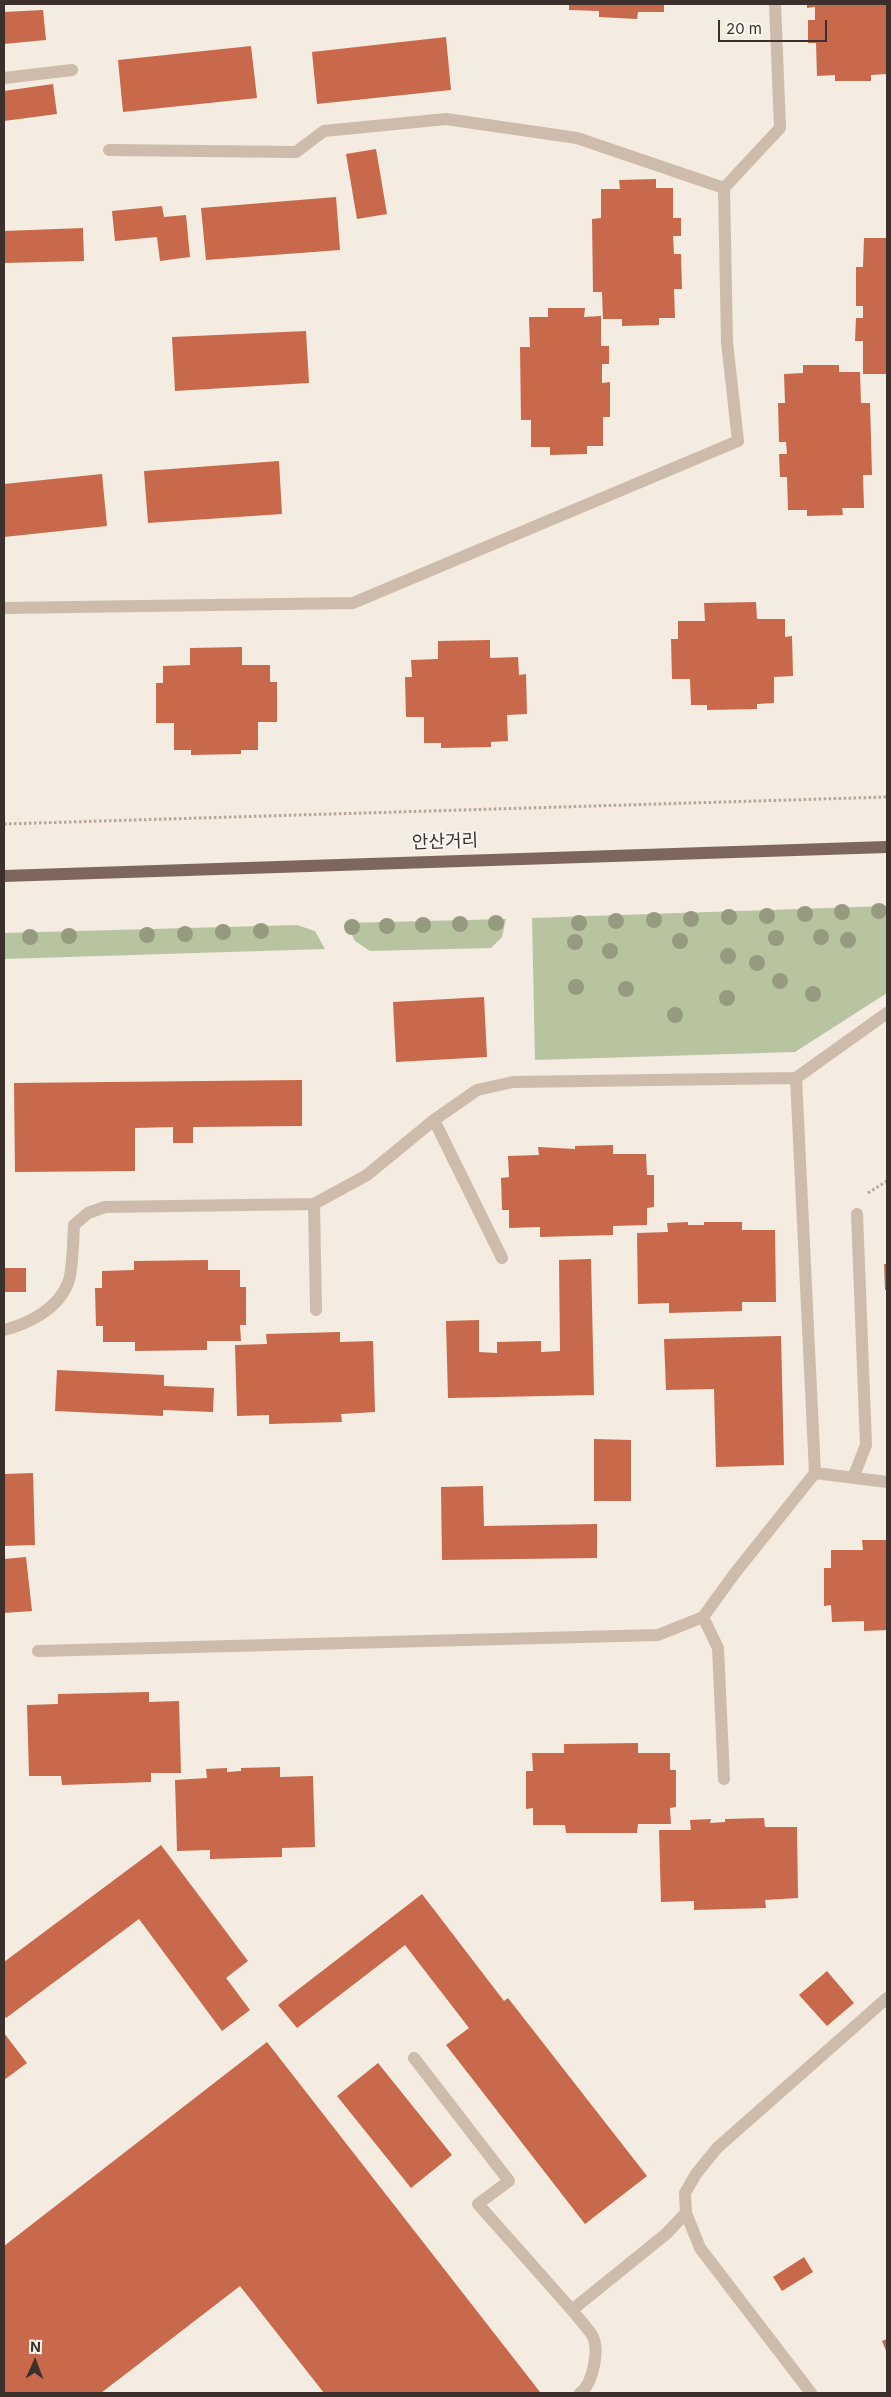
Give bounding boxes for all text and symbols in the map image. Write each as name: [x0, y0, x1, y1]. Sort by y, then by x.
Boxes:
scale bar: [721, 10, 830, 42]
text: 20 m: [726, 19, 762, 38]
street label: 안산거리: [412, 830, 478, 854]
north arrow: [10, 2337, 60, 2387]
text: N: [30, 2338, 41, 2355]

